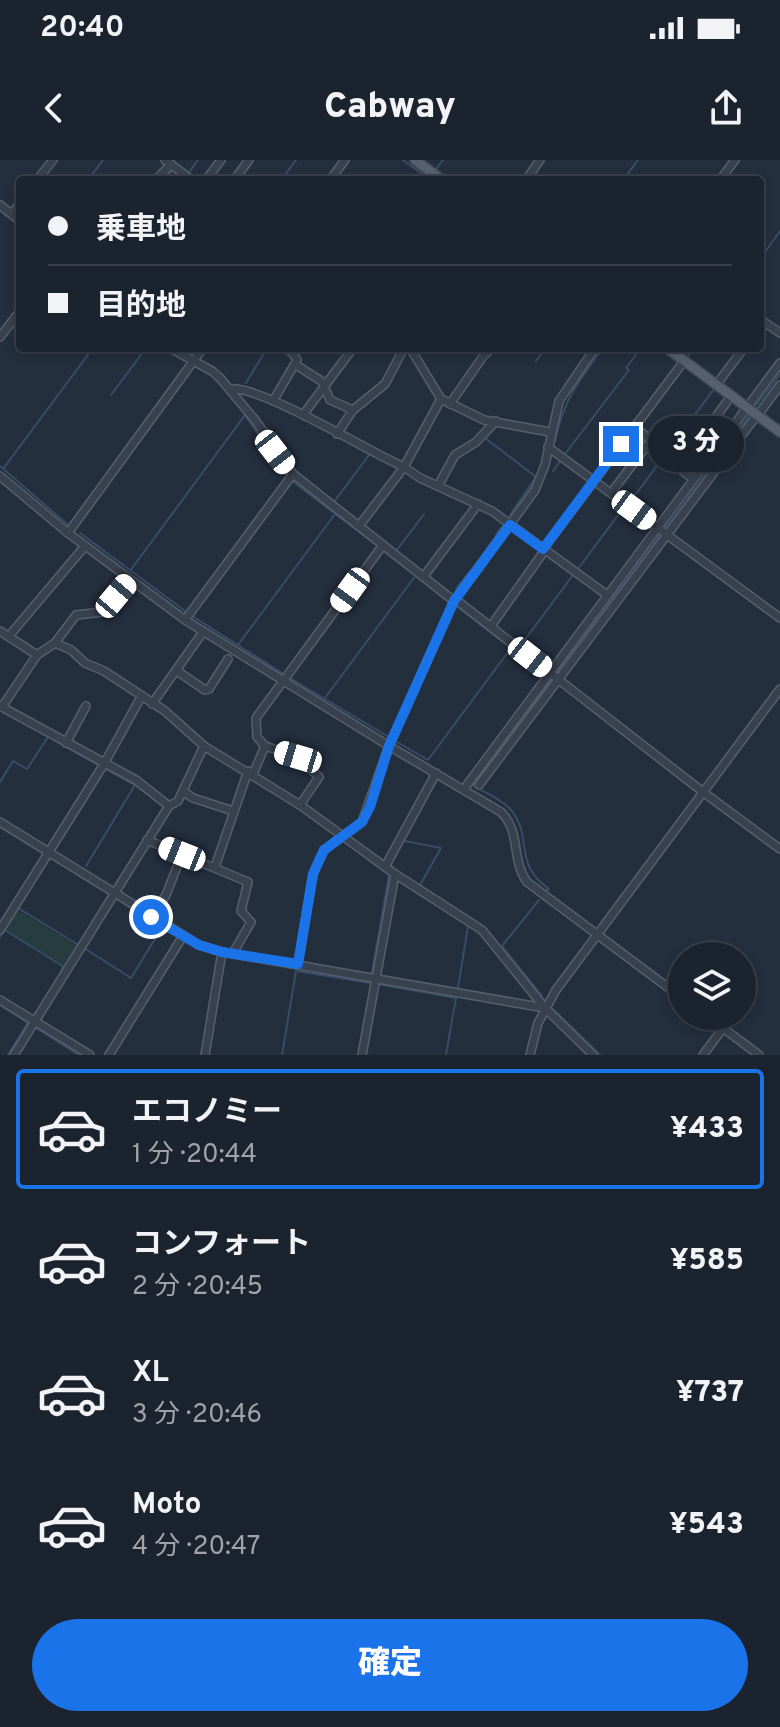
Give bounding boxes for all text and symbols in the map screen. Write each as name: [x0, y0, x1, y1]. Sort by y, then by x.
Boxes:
text: 20:40: [40, 10, 124, 47]
text: Cabway: [324, 85, 456, 131]
icon: back: [32, 86, 76, 130]
icon: share: [704, 86, 748, 130]
text: 乗車地: [96, 212, 186, 249]
text: 目的地: [96, 289, 186, 326]
callout: 3 分: [649, 416, 745, 472]
car: [251, 426, 299, 478]
route end: [603, 426, 639, 462]
text: 3 分: [672, 427, 720, 460]
car: [608, 486, 660, 534]
car: [326, 564, 374, 616]
car: [91, 570, 141, 622]
car: [504, 633, 556, 681]
car: [272, 739, 324, 775]
car: [155, 834, 209, 874]
route start: [133, 899, 169, 935]
map controls: [668, 942, 756, 1030]
button: layers: [668, 942, 756, 1030]
icon: car: [36, 1093, 108, 1165]
text: エコノミー: [132, 1095, 282, 1132]
text: ¥433: [670, 1111, 744, 1148]
text: 1 分 · 20:44: [132, 1139, 257, 1172]
icon: car: [36, 1225, 108, 1297]
text: コンフォート: [132, 1227, 311, 1264]
text: ¥585: [670, 1243, 744, 1280]
text: 2 分 · 20:45: [132, 1271, 263, 1304]
text: XL: [132, 1355, 169, 1392]
icon: car: [36, 1357, 108, 1429]
text: ¥737: [676, 1375, 744, 1412]
text: 3 分 · 20:46: [132, 1399, 262, 1432]
text: Moto: [132, 1487, 202, 1524]
icon: car: [36, 1489, 108, 1561]
text: ¥543: [669, 1507, 744, 1544]
text: 4 分 · 20:47: [132, 1531, 260, 1564]
button: 確定: [32, 1619, 748, 1711]

